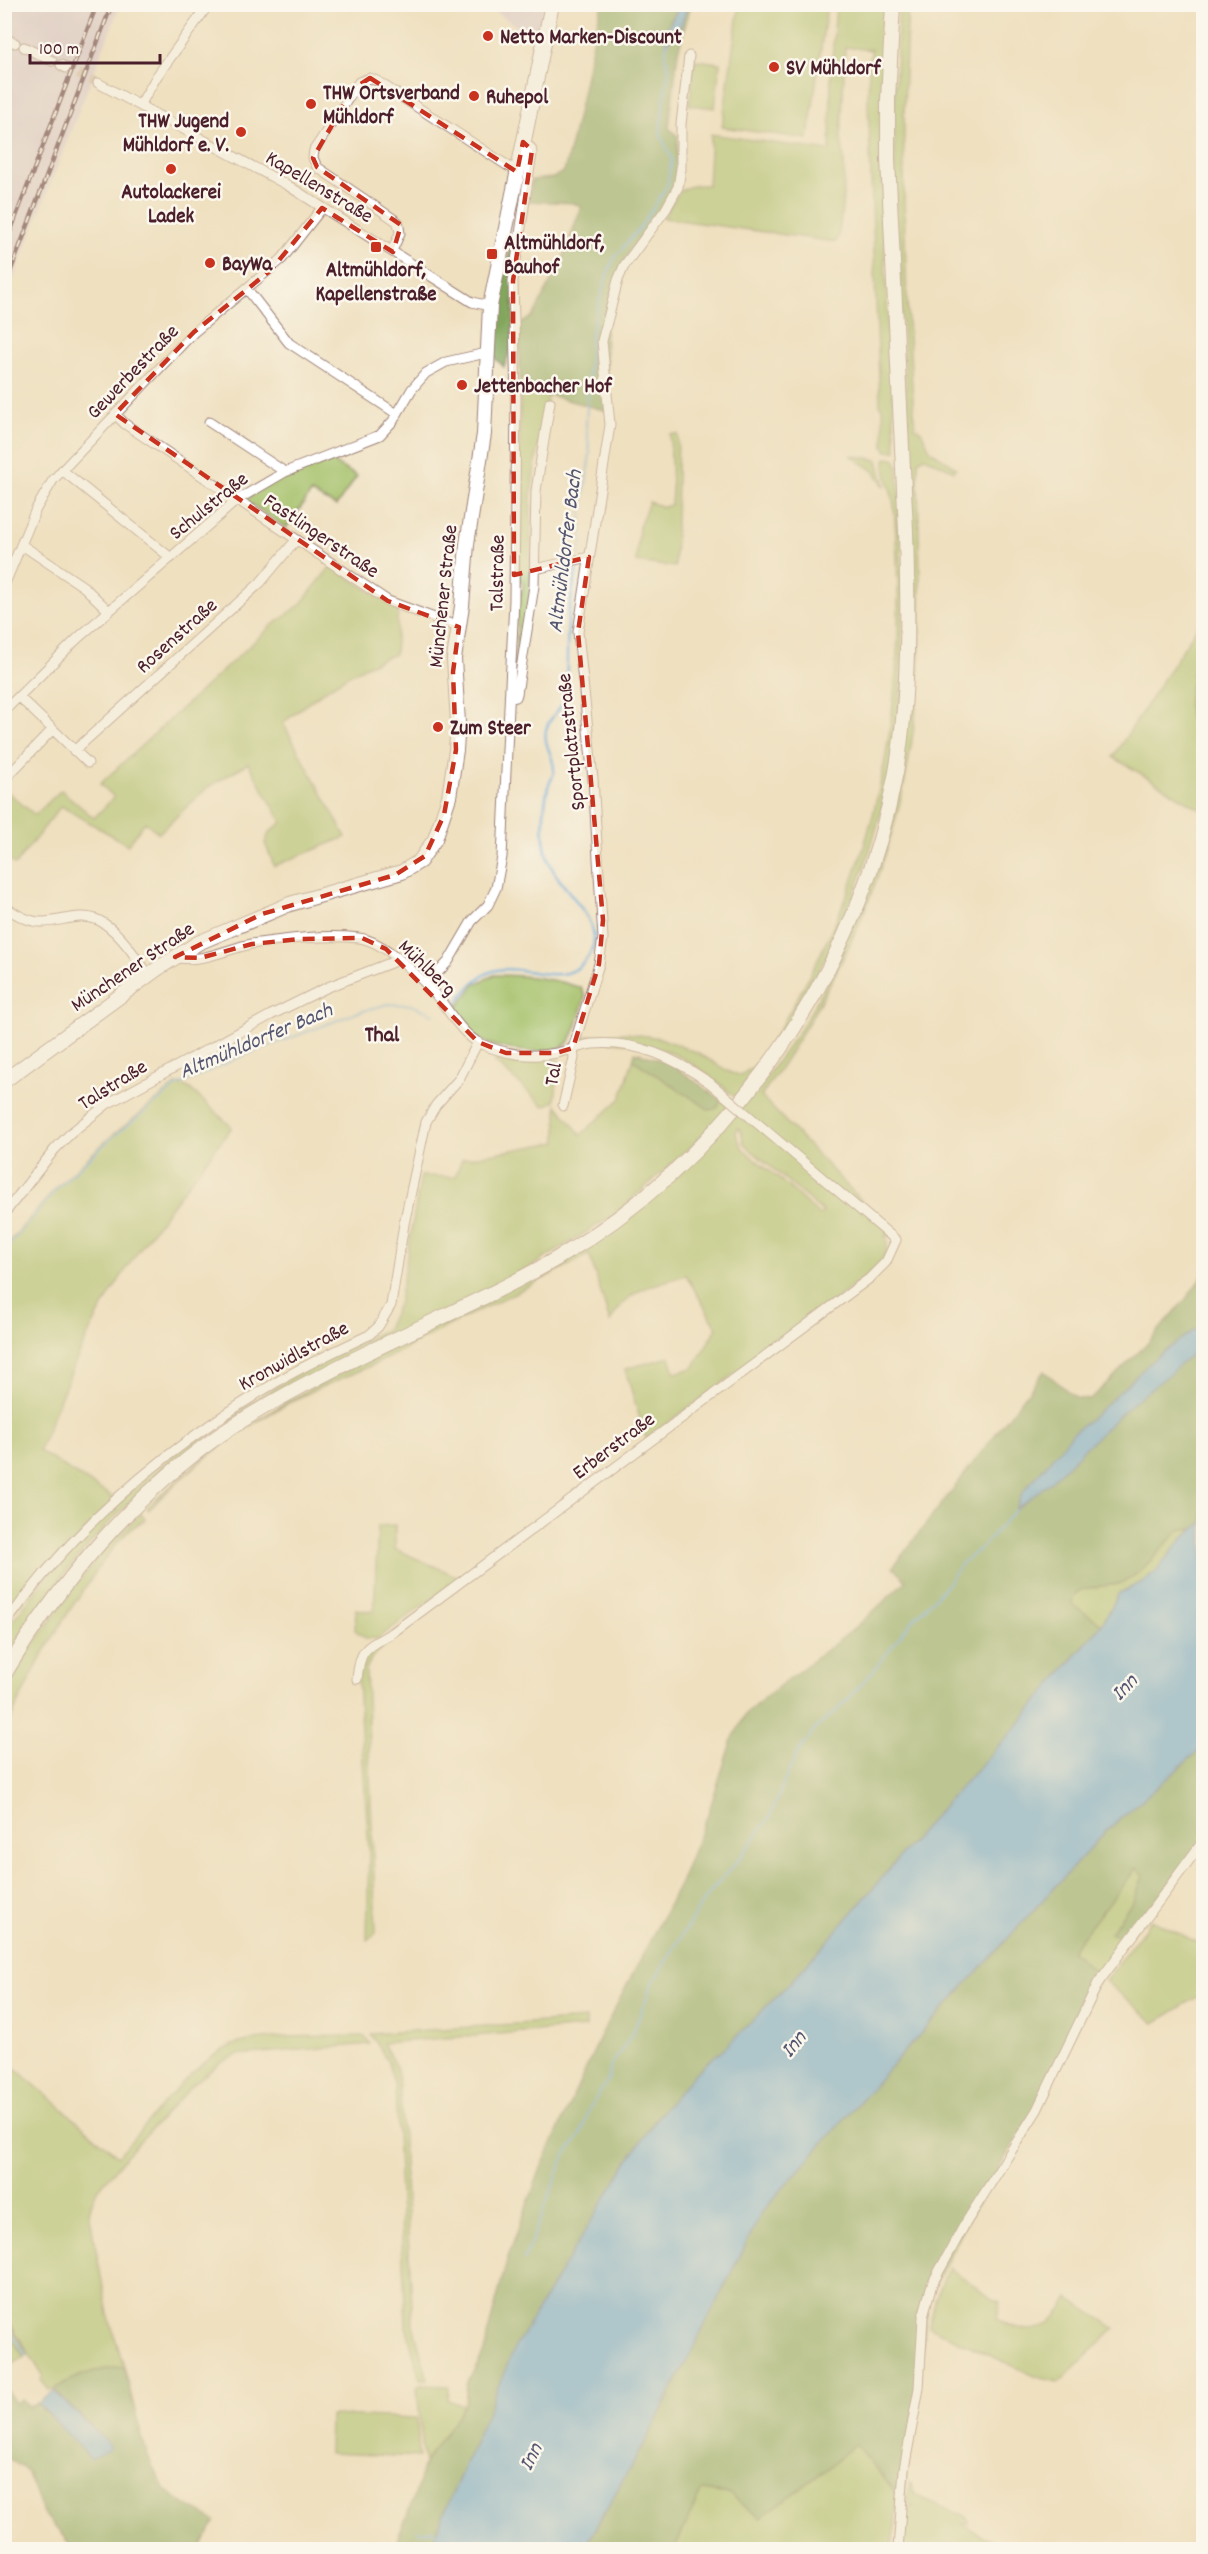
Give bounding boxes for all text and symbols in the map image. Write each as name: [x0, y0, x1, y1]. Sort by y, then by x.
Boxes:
place label: Netto Marken-Discount: [500, 24, 682, 54]
scale bar: [30, 27, 160, 65]
marker: Netto Marken-Discount: [481, 29, 495, 43]
text: 100 m: [39, 38, 79, 63]
place label: SV Mühldorf: [786, 55, 882, 85]
marker: SV Mühldorf: [767, 60, 781, 74]
place label: THW Ortsverband Mühldorf: [323, 80, 460, 134]
place label: Ruhepol: [486, 84, 549, 114]
marker: Ruhepol: [467, 89, 481, 103]
marker: THW Ortsverband Mühldorf: [304, 97, 318, 111]
place label: THW Jugend Mühldorf e. V.: [123, 108, 229, 162]
marker: THW Jugend Mühldorf e. V.: [234, 125, 248, 139]
street label: Kapellenstraße: [259, 145, 378, 233]
marker: Autolackerei Ladek: [164, 162, 178, 176]
place label: Autolackerei Ladek: [121, 179, 221, 233]
place label: Altmühldorf, Bauhof: [504, 230, 605, 284]
marker: Altmühldorf, Kapellenstraße: [369, 240, 383, 254]
marker: Altmühldorf, Bauhof: [485, 247, 499, 261]
place label: BayWa: [222, 251, 273, 281]
marker: BayWa: [203, 256, 217, 270]
place label: Altmühldorf, Kapellenstraße: [316, 257, 436, 311]
street label: Gewerbestraße: [81, 319, 187, 427]
place label: Jettenbacher Hof: [474, 373, 613, 403]
marker: Jettenbacher Hof: [455, 378, 469, 392]
street label: Schulstraße: [164, 466, 256, 549]
water label: Altmühldorfer Bach: [541, 467, 592, 635]
street label: Fastlingerstraße: [256, 488, 384, 587]
street label: Münchener Straße: [423, 523, 467, 669]
street label: Talstraße: [483, 534, 515, 612]
street label: Rosenstraße: [131, 592, 226, 682]
street label: Sportplatzstraße: [551, 672, 595, 812]
place label: Zum Steer: [450, 715, 532, 745]
marker: Zum Steer: [431, 720, 445, 734]
street label: Münchener Straße: [66, 916, 202, 1021]
street label: Mühlberg: [390, 934, 462, 1005]
water label: Altmühldorfer Bach: [175, 996, 339, 1088]
district label: Thal: [365, 1021, 400, 1052]
street label: Talstraße: [73, 1054, 154, 1120]
street label: Tal: [538, 1060, 572, 1089]
street label: Kronwidlstraße: [234, 1315, 355, 1400]
street label: Erberstraße: [567, 1406, 663, 1489]
water label: Inn: [1105, 1667, 1147, 1709]
water label: Inn: [774, 2024, 816, 2066]
water label: Inn: [512, 2438, 552, 2477]

